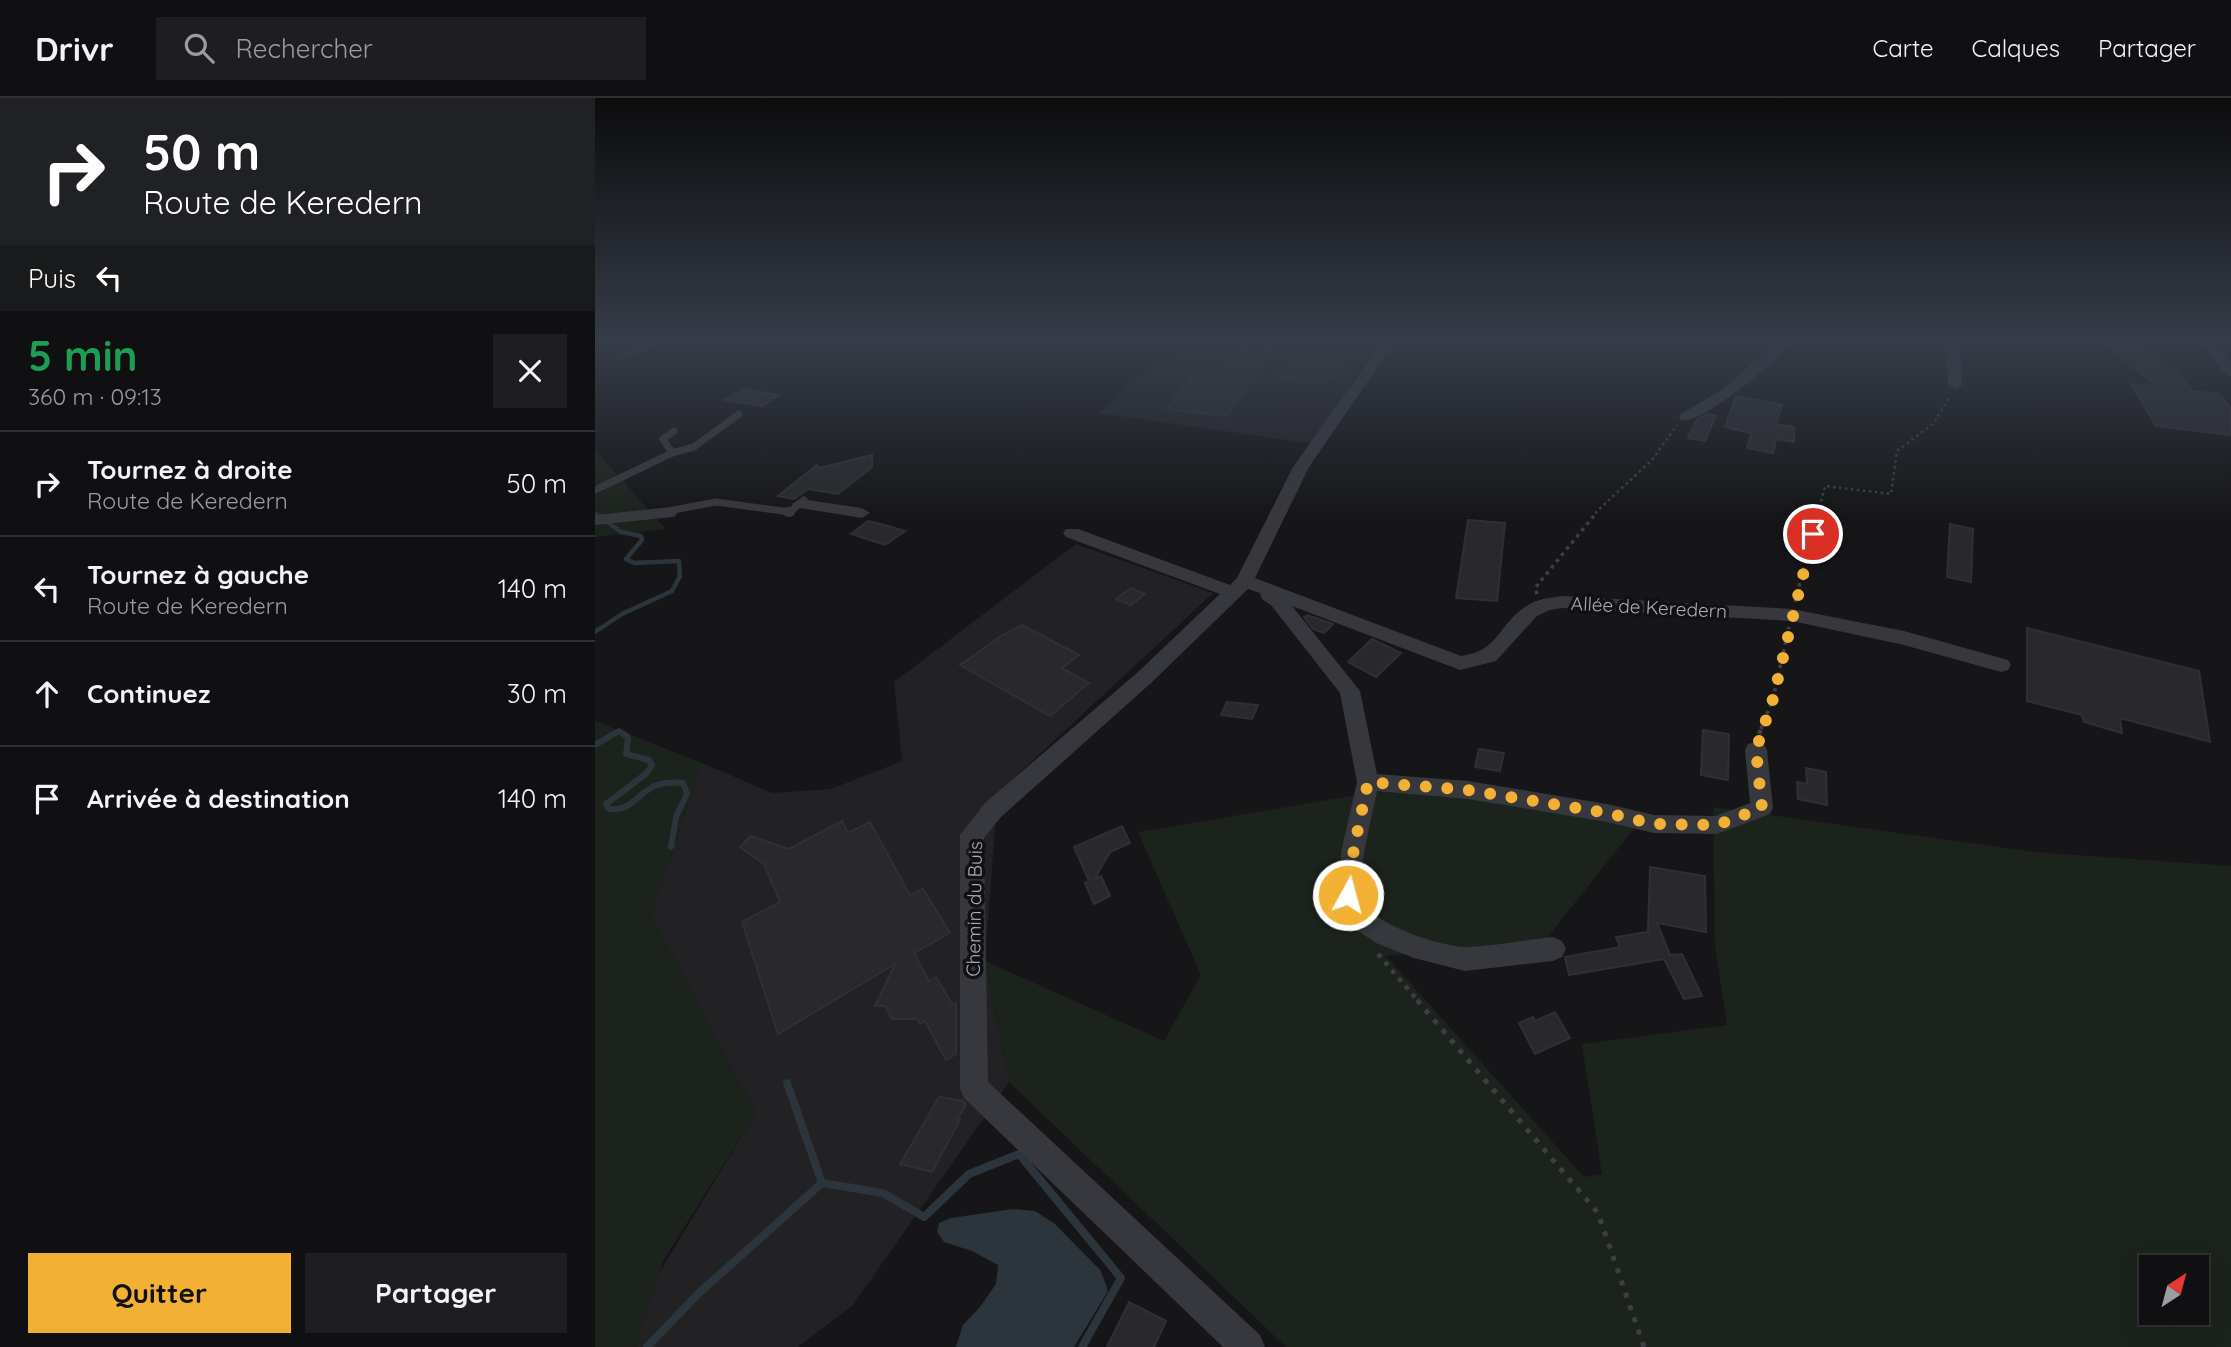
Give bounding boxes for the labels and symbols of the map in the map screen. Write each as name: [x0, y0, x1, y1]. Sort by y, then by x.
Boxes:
pin: [1783, 504, 1843, 564]
street label: Allée de Keredern: [1570, 591, 1728, 623]
street label: Chemin du Buis: [961, 841, 987, 977]
position arrow: [1311, 858, 1385, 932]
north arrow: [2139, 1255, 2209, 1325]

